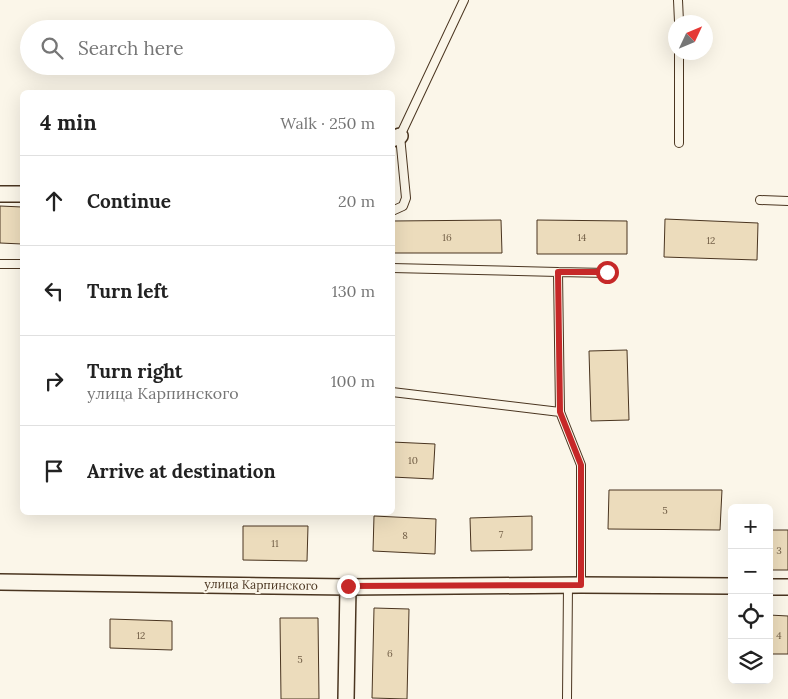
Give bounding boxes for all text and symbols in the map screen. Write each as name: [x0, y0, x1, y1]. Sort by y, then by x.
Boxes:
north arrow: [668, 15, 713, 60]
search box: [20, 20, 395, 75]
icon: search: [38, 34, 66, 62]
text: Search here: [78, 36, 184, 60]
text: 4 min: [40, 109, 97, 136]
text: Walk · 250 m: [280, 113, 375, 133]
icon: ahead: [40, 187, 68, 215]
text: Continue: [87, 189, 171, 213]
text: 20 m: [338, 191, 375, 211]
house number: 16: [442, 231, 452, 244]
house number: 14: [577, 231, 587, 244]
house number: 12: [706, 234, 716, 247]
route start: [596, 261, 619, 284]
icon: left: [40, 277, 68, 305]
text: Turn left: [87, 279, 168, 303]
text: 130 m: [332, 281, 375, 301]
text: Turn right: [87, 359, 183, 383]
icon: right: [40, 367, 68, 395]
text: 100 m: [331, 371, 375, 391]
text: улица Карпинского: [87, 383, 239, 403]
house number: 10: [408, 454, 418, 467]
icon: arrive: [40, 457, 68, 485]
text: Arrive at destination: [87, 459, 276, 483]
house number: 5: [662, 504, 668, 517]
map controls: [728, 504, 773, 684]
button: +: [728, 504, 773, 549]
house number: 7: [499, 528, 504, 541]
house number: 8: [402, 529, 408, 542]
house number: 11: [271, 537, 279, 550]
house number: 3: [776, 544, 782, 557]
button: −: [728, 549, 773, 594]
route end: [337, 575, 360, 598]
street label: улица Карпинского: [204, 576, 318, 593]
button: locate: [728, 594, 773, 639]
house number: 12: [136, 629, 146, 642]
house number: 4: [776, 629, 782, 642]
button: layers: [728, 639, 773, 684]
house number: 6: [387, 647, 393, 660]
house number: 5: [297, 653, 303, 666]

